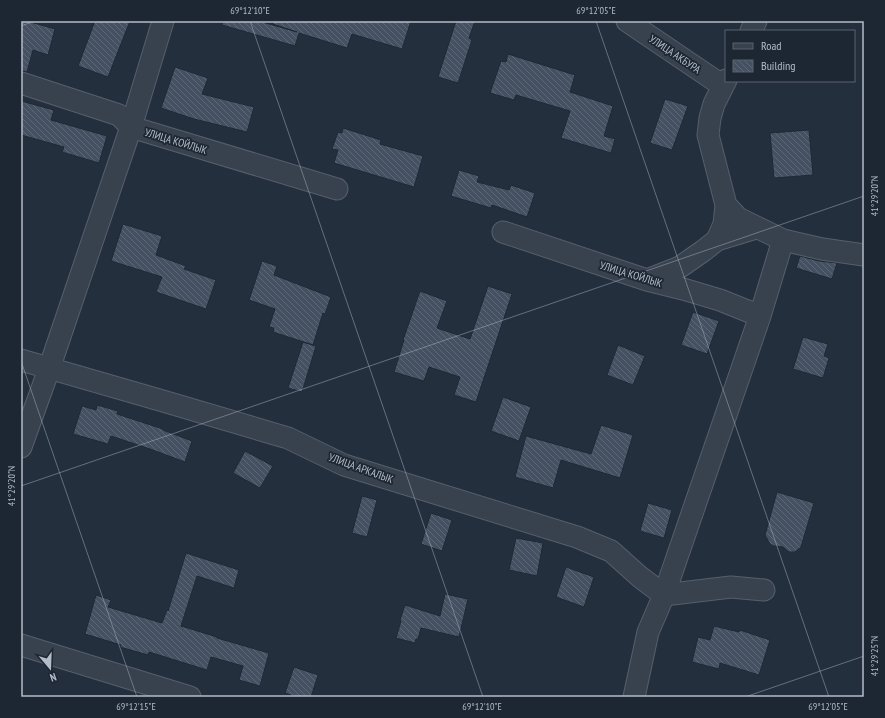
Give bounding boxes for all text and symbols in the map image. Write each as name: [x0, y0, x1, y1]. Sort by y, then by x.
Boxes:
text: 69°12'10"E: [230, 4, 270, 17]
text: 69°12'05"E: [576, 4, 616, 17]
legend: [725, 30, 855, 82]
street label: УЛИЦА АКБУРА: [646, 32, 704, 77]
text: Road: [761, 38, 781, 53]
text: Building: [761, 58, 796, 73]
street label: УЛИЦА КОЙЛЫК: [143, 125, 210, 157]
text: 41°29'20"N: [868, 176, 881, 216]
street label: УЛИЦА КОЙЛЫК: [598, 258, 665, 290]
street label: УЛИЦА АРКАЛЫК: [327, 450, 396, 486]
text: 41°29'20"N: [5, 466, 18, 506]
text: 41°29'25"N: [868, 636, 881, 676]
north arrow: [30, 648, 70, 688]
text: N: [48, 670, 58, 685]
text: 69°12'15"E: [116, 700, 156, 713]
text: 69°12'10"E: [462, 700, 502, 713]
text: 69°12'05"E: [808, 700, 848, 713]

